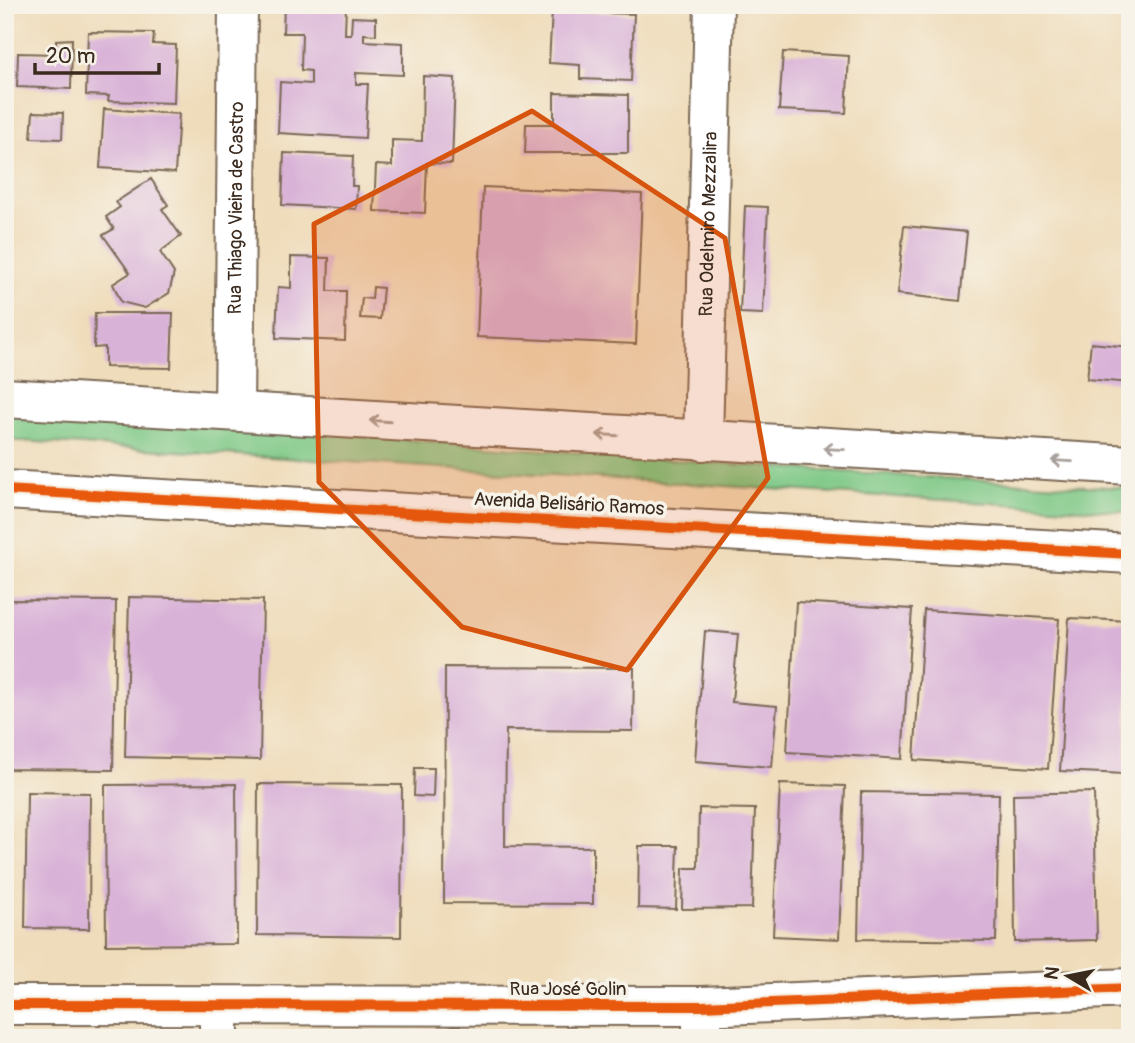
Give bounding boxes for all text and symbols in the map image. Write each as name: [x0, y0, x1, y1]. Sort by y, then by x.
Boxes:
scale bar: [35, 32, 159, 76]
text: 20 m: [46, 43, 95, 70]
street label: Rua Thiago Vieira de Castro: [223, 101, 249, 315]
street label: Rua Odelmiro Mezzalira: [694, 131, 723, 317]
one-way arrow: [370, 414, 392, 427]
one-way arrow: [596, 429, 619, 442]
one-way arrow: [823, 442, 846, 455]
one-way arrow: [1051, 454, 1073, 467]
street label: Avenida Belisário Ramos: [473, 487, 665, 521]
north arrow: [1034, 942, 1104, 1012]
text: N: [1039, 965, 1065, 982]
street label: Rua José Golin: [510, 977, 626, 1001]

